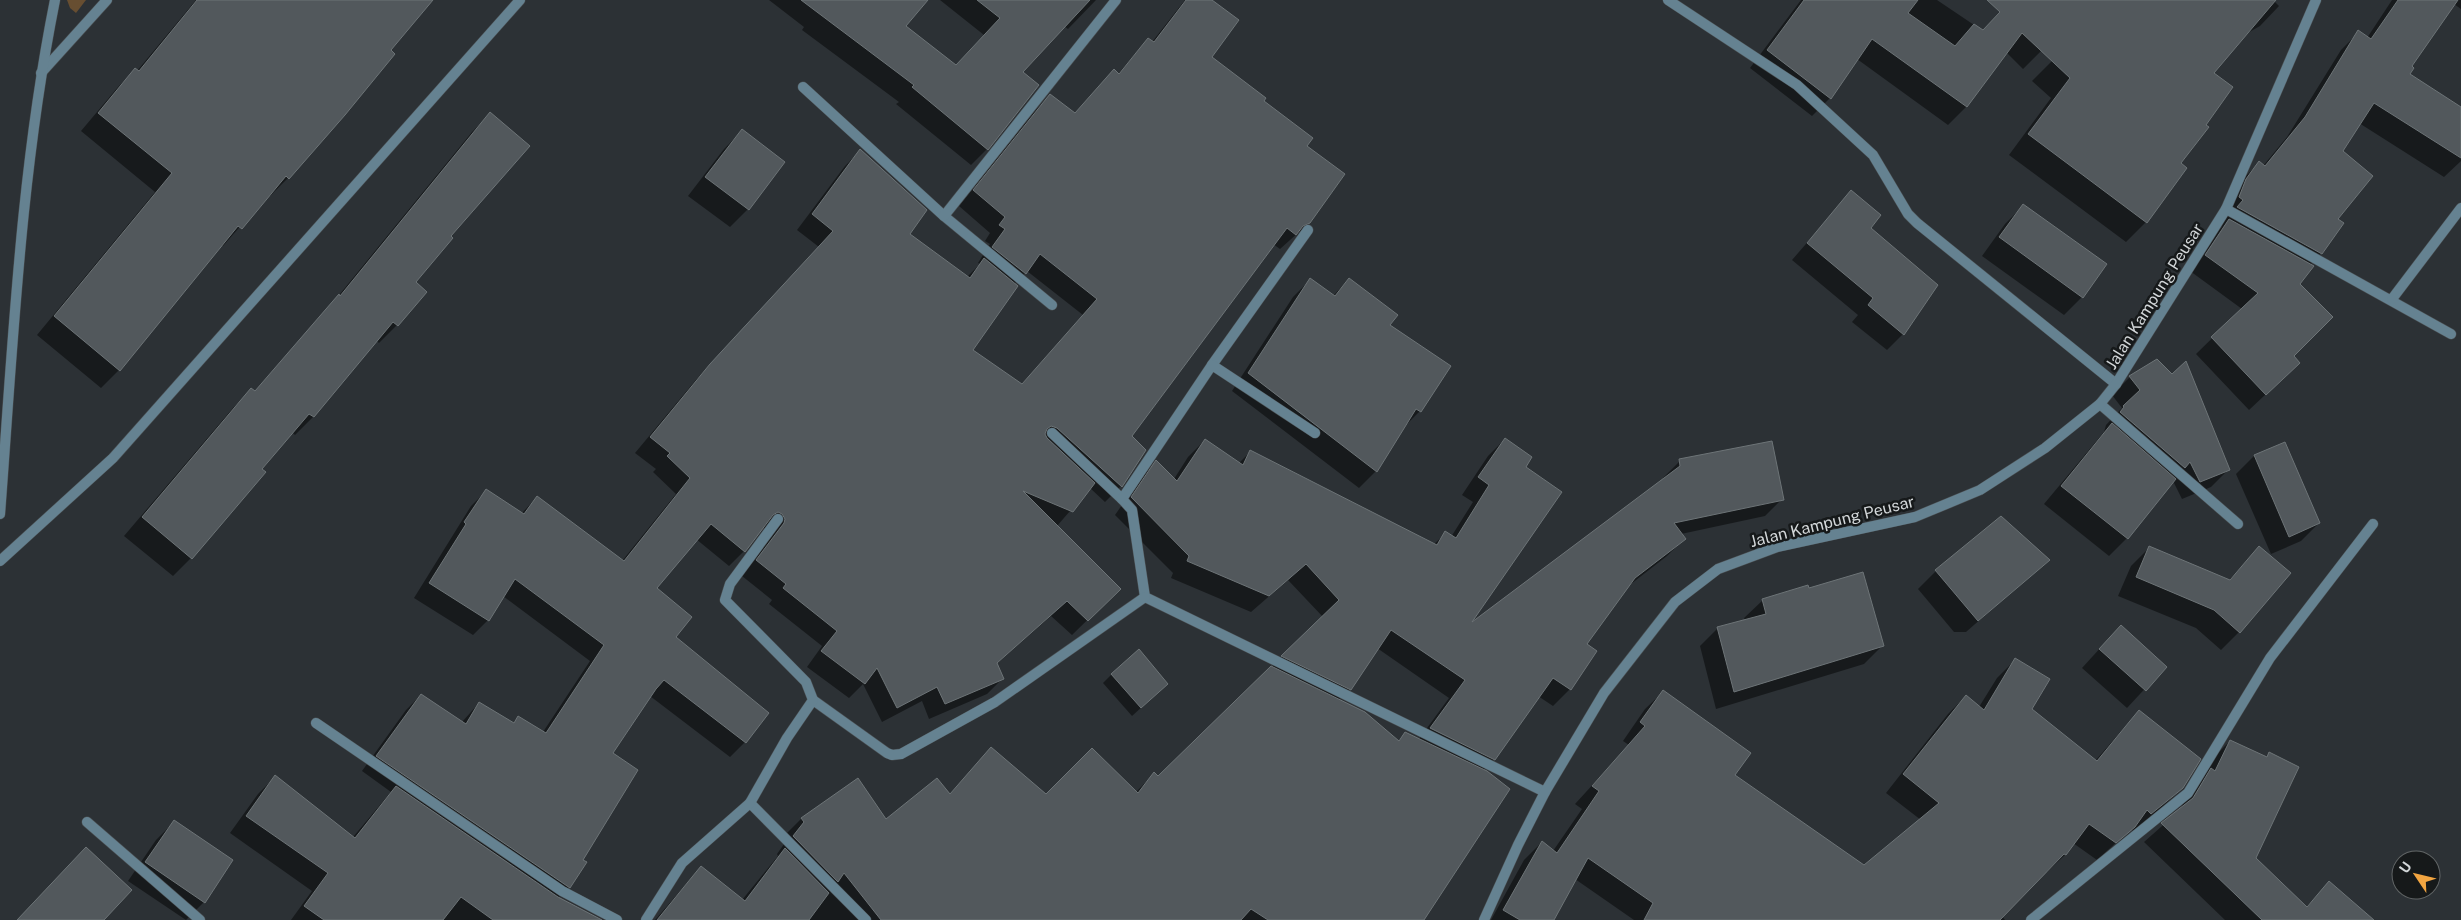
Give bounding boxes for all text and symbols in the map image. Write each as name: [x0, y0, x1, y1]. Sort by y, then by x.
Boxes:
street label: Jalan Kampung Peusar: [2102, 220, 2207, 373]
street label: Jalan Kampung Peusar: [1748, 492, 1916, 551]
north arrow: [2391, 850, 2441, 900]
text: U: [2396, 859, 2415, 876]

